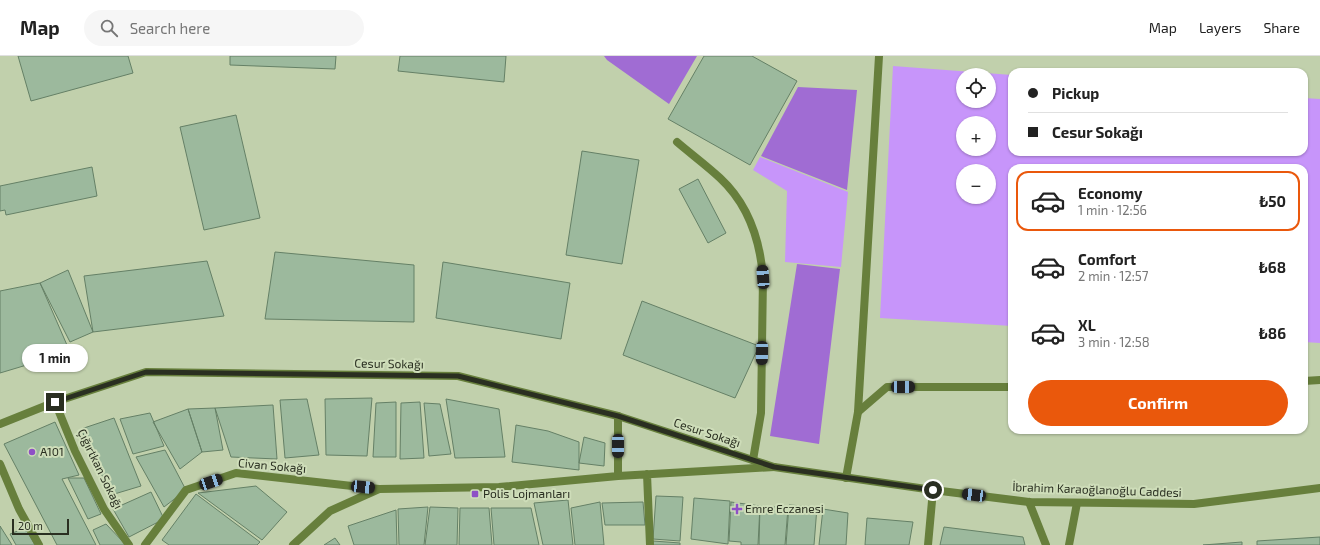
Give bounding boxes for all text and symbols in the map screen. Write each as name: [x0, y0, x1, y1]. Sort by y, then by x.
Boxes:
search box: [84, 10, 364, 46]
text: Map: [20, 16, 60, 39]
icon: search: [98, 17, 120, 39]
text: Search here: [130, 19, 210, 37]
text: Map: [1149, 19, 1177, 36]
text: Layers: [1199, 19, 1241, 36]
text: Share: [1263, 19, 1300, 36]
map controls: [956, 68, 996, 204]
button: locate: [956, 68, 996, 108]
text: Pickup: [1052, 84, 1099, 102]
button: +: [956, 116, 996, 156]
text: Cesur Sokağı: [1052, 123, 1143, 141]
button: −: [956, 164, 996, 204]
icon: car: [1030, 183, 1066, 219]
text: Economy: [1078, 184, 1143, 202]
text: ₺50: [1259, 192, 1286, 210]
text: 1 min · 12:56: [1078, 202, 1147, 218]
icon: car: [1030, 249, 1066, 285]
text: Comfort: [1078, 250, 1136, 268]
text: ₺68: [1259, 258, 1286, 276]
car: [756, 265, 770, 289]
text: 2 min · 12:57: [1078, 268, 1148, 284]
icon: car: [1030, 315, 1066, 351]
text: XL: [1078, 316, 1096, 334]
text: ₺86: [1259, 324, 1286, 342]
text: 3 min · 12:58: [1078, 334, 1150, 350]
car: [756, 341, 768, 365]
callout: 1 min: [22, 344, 88, 372]
text: 1 min: [39, 350, 71, 366]
street label: Cesur Sokağı: [354, 355, 424, 371]
button: Confirm: [1028, 380, 1288, 426]
car: [891, 381, 915, 393]
route end: [46, 393, 64, 411]
street label: Cesur Sokağı: [672, 415, 742, 449]
street label: Çığırtkan Sokağı: [75, 426, 126, 511]
car: [612, 434, 624, 458]
place label: A101: [40, 444, 64, 458]
marker: A101: [27, 447, 37, 457]
street label: Civan Sokağı: [237, 455, 307, 475]
car: [198, 472, 224, 492]
street label: İbrahim Karaoğlanoğlu Caddesi: [1012, 479, 1182, 499]
car: [350, 480, 376, 494]
route start: [924, 481, 942, 499]
place label: Polis Lojmanları: [483, 486, 570, 501]
car: [961, 488, 987, 502]
marker: Polis Lojmanları: [470, 489, 480, 499]
place label: Emre Eczanesi: [745, 501, 824, 515]
marker: Emre Eczanesi: [732, 504, 742, 514]
scale bar: [12, 517, 69, 536]
text: 20 m: [18, 519, 43, 532]

